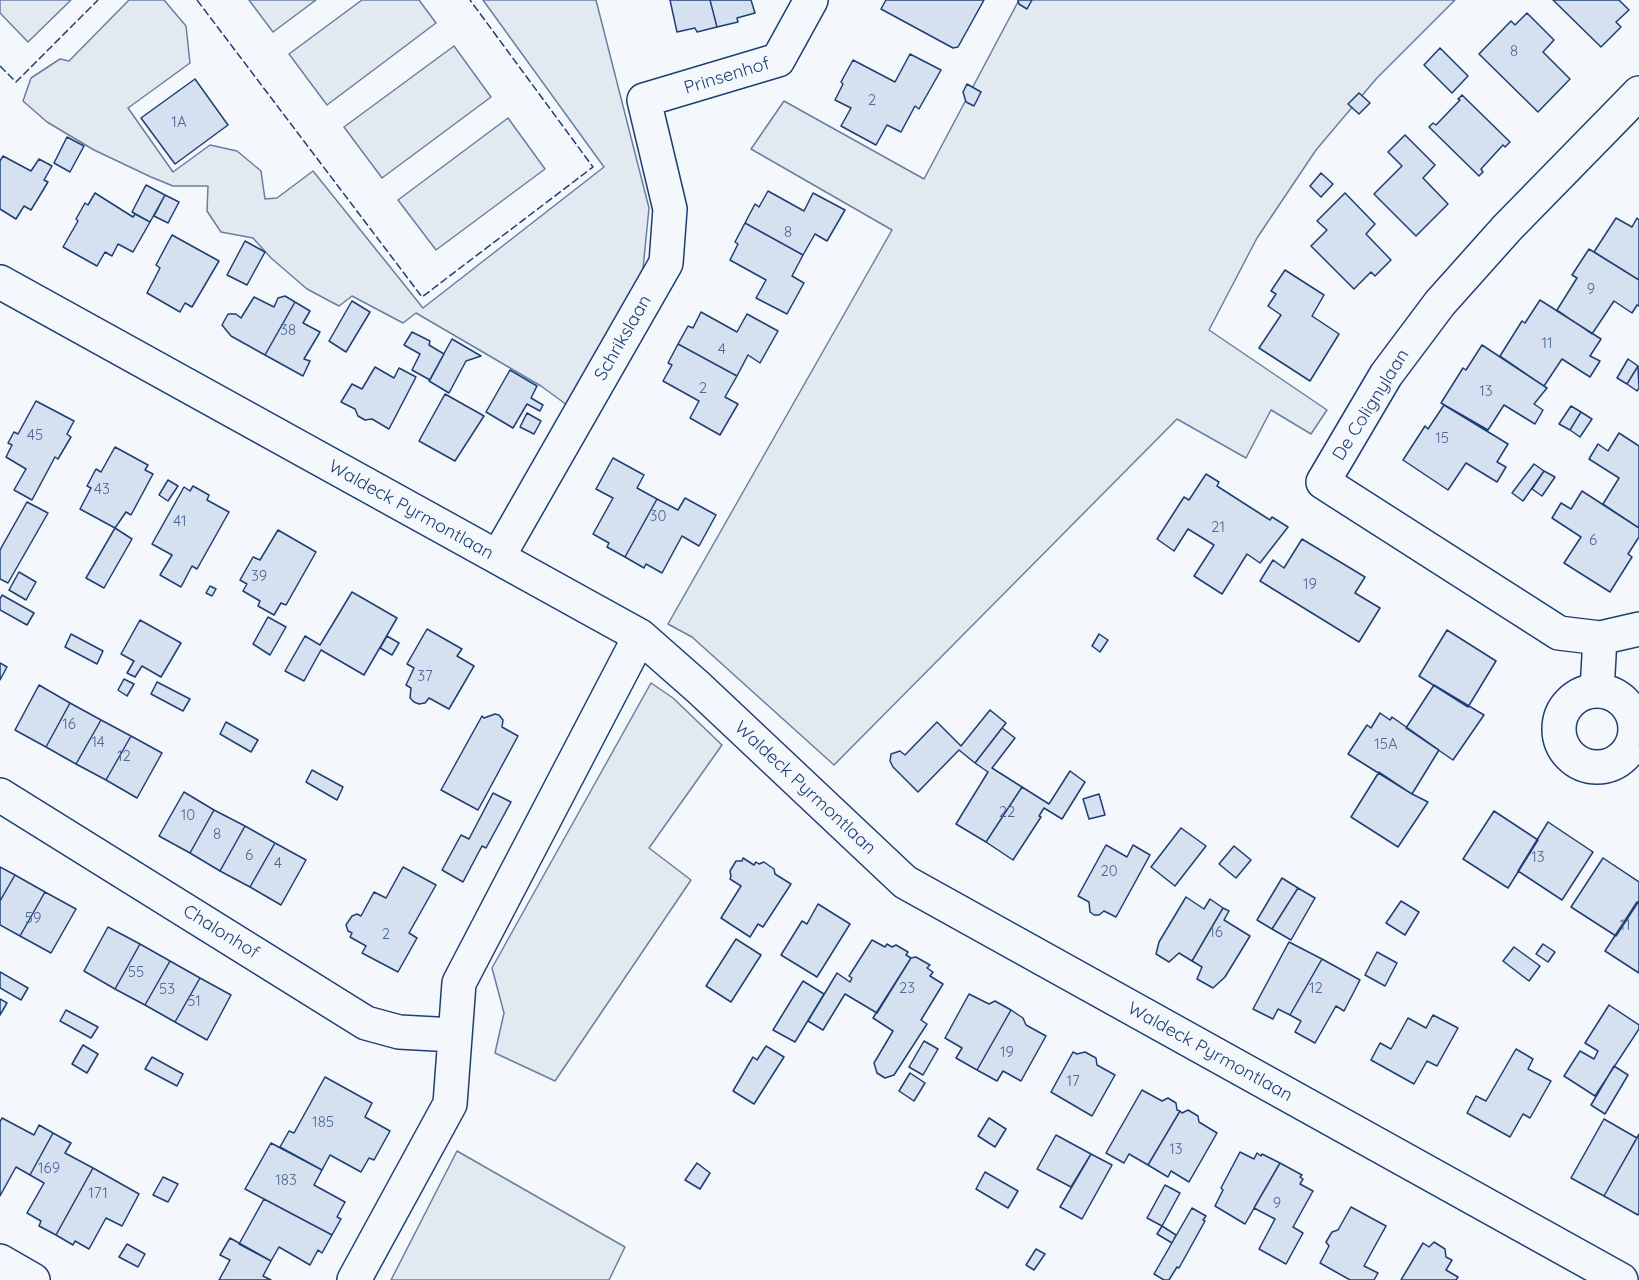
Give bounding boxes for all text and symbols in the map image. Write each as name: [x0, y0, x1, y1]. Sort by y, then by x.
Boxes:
house number: 8: [1510, 42, 1518, 60]
street label: Prinsenhof: [682, 53, 772, 99]
house number: 2: [868, 91, 876, 109]
house number: 1A: [171, 113, 187, 131]
house number: 8: [784, 223, 792, 241]
house number: 9: [1587, 280, 1595, 298]
street label: Schrikslaan: [590, 291, 656, 385]
house number: 38: [280, 321, 296, 339]
house number: 11: [1541, 334, 1553, 352]
house number: 4: [718, 340, 726, 358]
street label: De Colignylaan: [1328, 345, 1414, 465]
house number: 2: [699, 379, 707, 397]
house number: 13: [1479, 382, 1493, 400]
house number: 45: [27, 426, 43, 444]
house number: 15: [1435, 429, 1449, 447]
street label: Waldeck Pyrmontlaan: [325, 456, 497, 564]
house number: 43: [94, 480, 110, 498]
house number: 30: [650, 507, 666, 525]
house number: 41: [173, 512, 187, 530]
house number: 21: [1211, 518, 1225, 536]
house number: 6: [1589, 531, 1597, 549]
house number: 39: [251, 567, 267, 585]
house number: 19: [1303, 575, 1317, 593]
house number: 37: [417, 667, 433, 685]
house number: 16: [62, 715, 76, 733]
street label: Waldeck Pyrmontlaan: [730, 717, 880, 859]
house number: 14: [91, 733, 105, 751]
house number: 15A: [1374, 735, 1398, 753]
house number: 12: [117, 747, 131, 765]
house number: 22: [999, 803, 1015, 821]
house number: 10: [181, 806, 195, 824]
house number: 8: [213, 825, 221, 843]
house number: 6: [245, 846, 253, 864]
house number: 13: [1531, 848, 1545, 866]
house number: 4: [274, 854, 282, 872]
house number: 20: [1100, 862, 1118, 880]
street label: Chalonhof: [179, 900, 263, 964]
house number: 59: [25, 909, 41, 927]
house number: 11: [1619, 916, 1631, 934]
house number: 16: [1209, 923, 1223, 941]
house number: 2: [382, 925, 390, 943]
house number: 55: [128, 963, 144, 981]
house number: 23: [899, 979, 915, 997]
house number: 12: [1309, 979, 1323, 997]
house number: 53: [159, 980, 175, 998]
house number: 51: [187, 992, 201, 1010]
street label: Waldeck Pyrmontlaan: [1124, 998, 1296, 1106]
house number: 19: [1000, 1043, 1014, 1061]
house number: 17: [1066, 1072, 1080, 1090]
house number: 185: [312, 1113, 334, 1131]
house number: 13: [1169, 1140, 1183, 1158]
house number: 169: [38, 1159, 60, 1177]
house number: 183: [275, 1171, 297, 1189]
house number: 171: [88, 1184, 108, 1202]
house number: 9: [1273, 1194, 1281, 1212]

